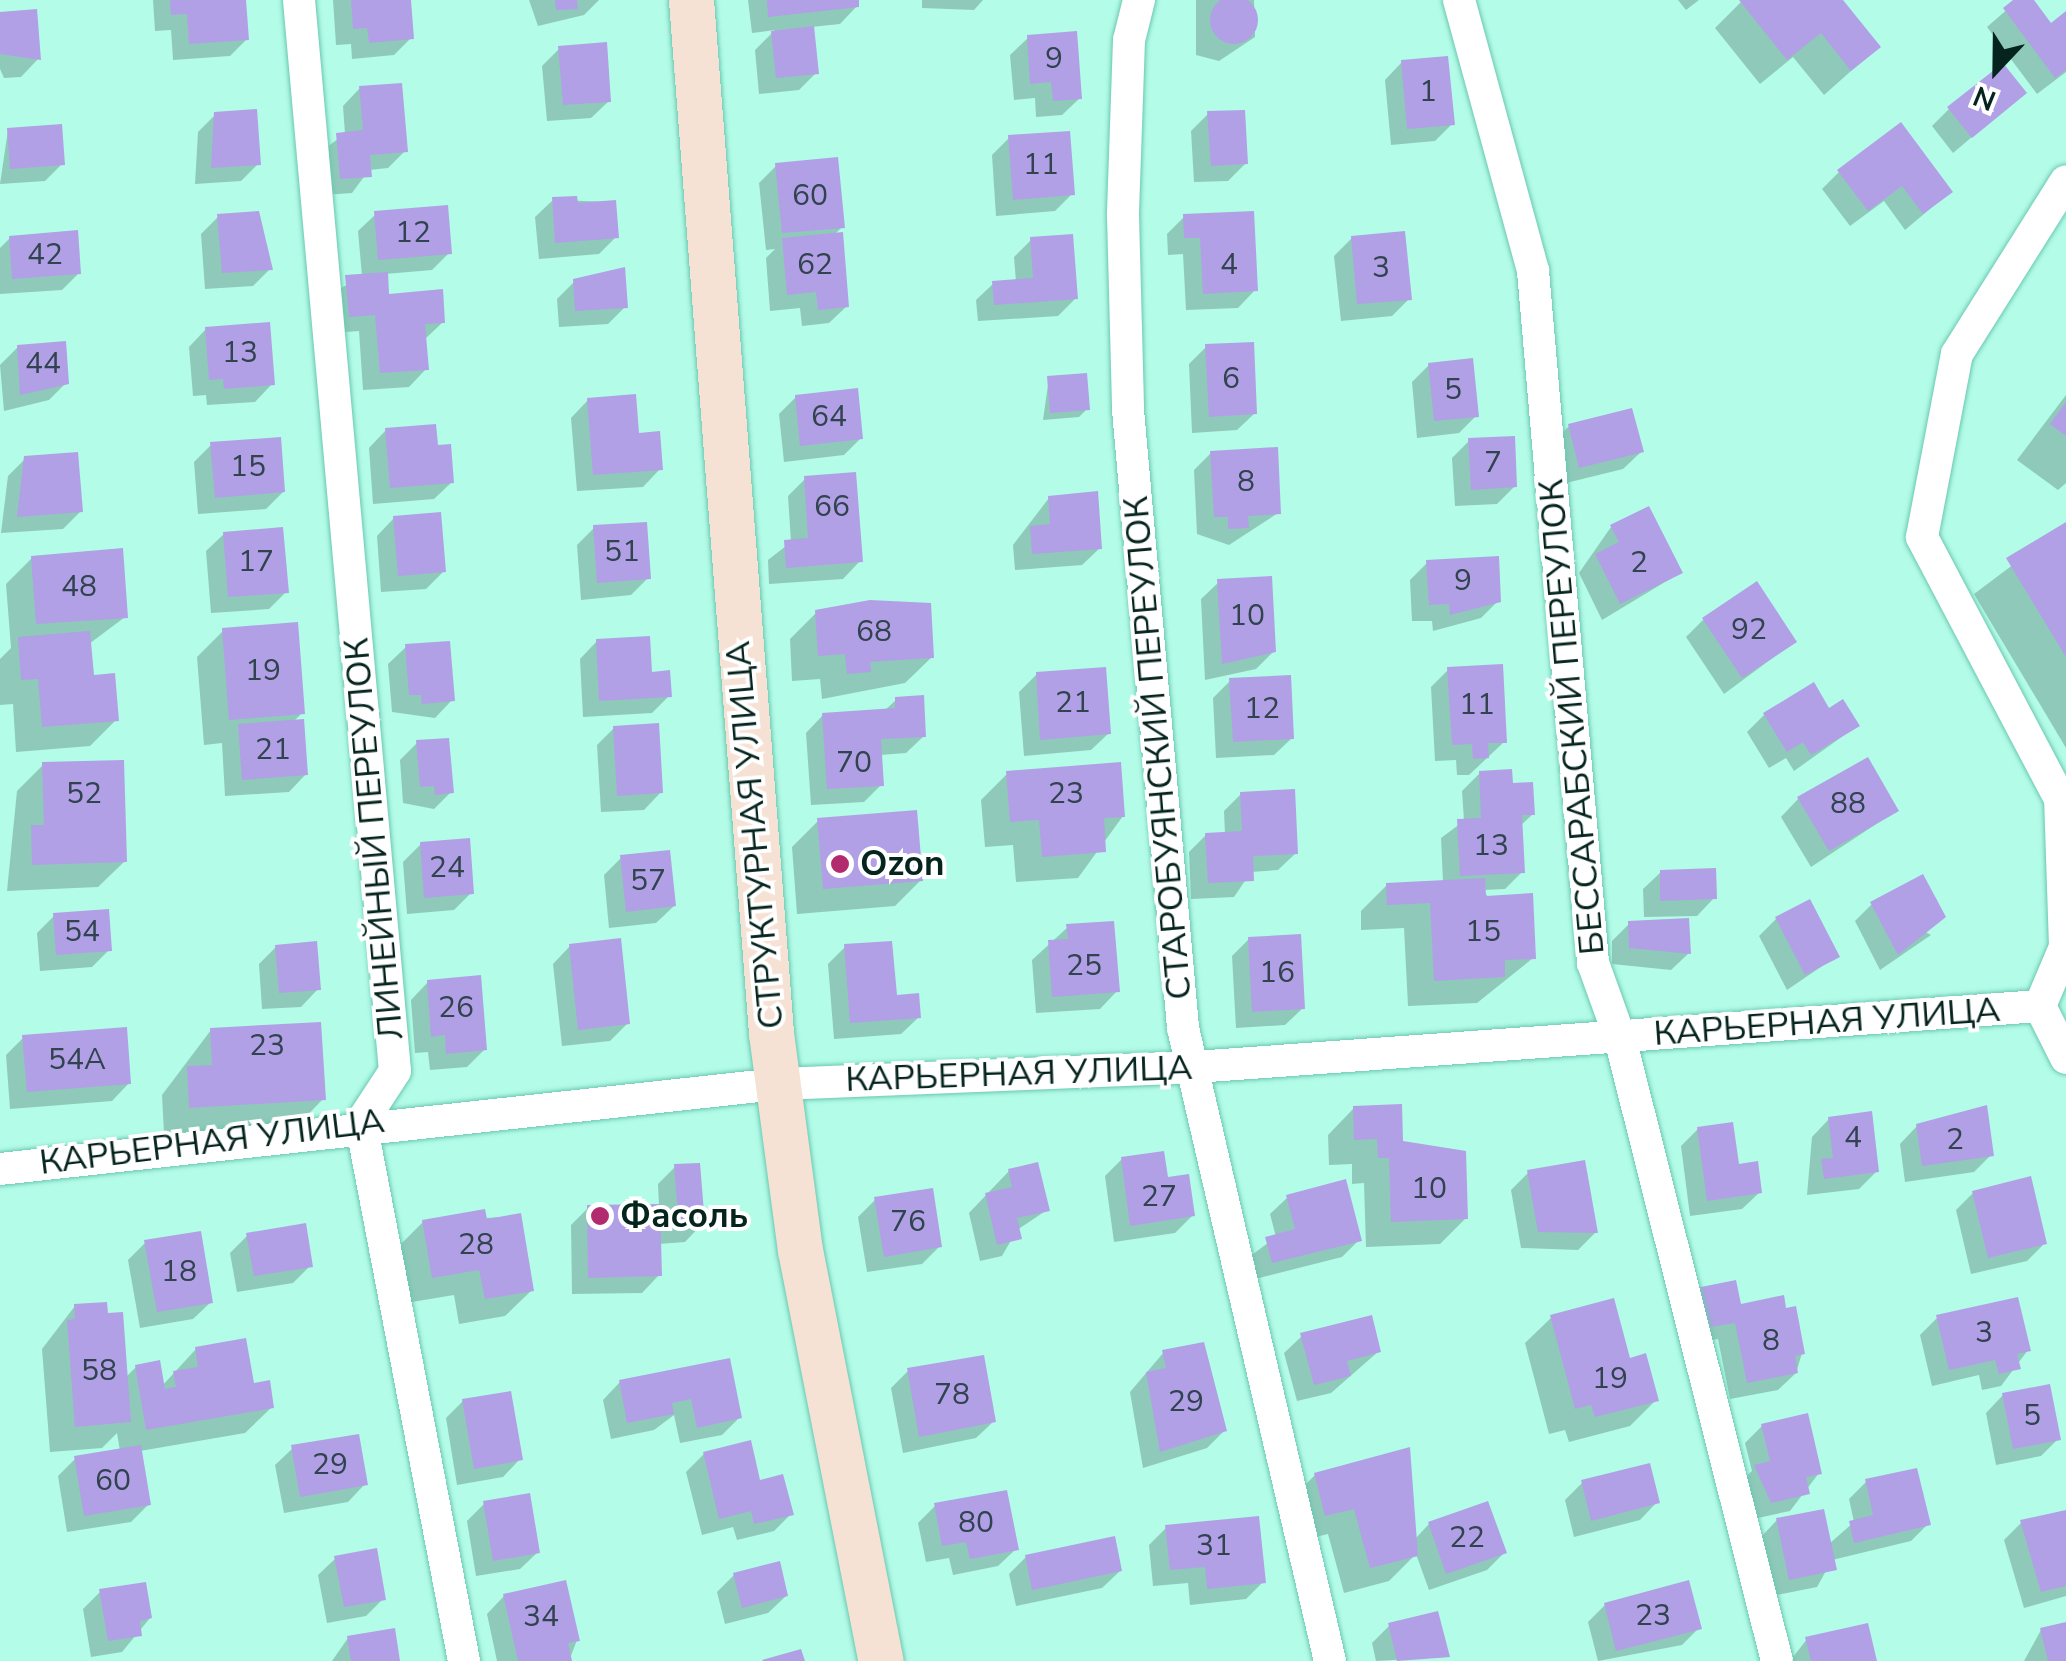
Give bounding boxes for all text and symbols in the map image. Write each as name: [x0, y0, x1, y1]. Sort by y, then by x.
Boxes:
north arrow: [1946, 20, 2046, 120]
house number: 9: [1045, 41, 1063, 77]
house number: 1: [1419, 74, 1437, 110]
text: N: [1968, 76, 2002, 119]
house number: 11: [1023, 147, 1059, 183]
house number: 60: [792, 178, 828, 214]
house number: 12: [395, 215, 431, 251]
house number: 42: [27, 237, 63, 273]
house number: 62: [797, 247, 833, 283]
house number: 4: [1220, 247, 1238, 283]
house number: 3: [1372, 250, 1390, 286]
house number: 13: [222, 335, 258, 371]
house number: 44: [25, 346, 61, 382]
house number: 6: [1222, 361, 1240, 397]
house number: 5: [1444, 372, 1462, 408]
house number: 64: [811, 399, 847, 435]
house number: 7: [1484, 445, 1502, 481]
house number: 15: [230, 449, 266, 485]
house number: 8: [1237, 464, 1255, 500]
street label: БЕССАРАБСКИЙ ПЕРЕУЛОК: [1530, 478, 1614, 956]
house number: 66: [814, 489, 850, 525]
street label: СТАРОБУЯНСКИЙ ПЕРЕУЛОК: [1115, 495, 1201, 1001]
house number: 51: [604, 534, 640, 570]
house number: 17: [238, 544, 274, 580]
house number: 2: [1630, 545, 1648, 581]
house number: 9: [1454, 563, 1472, 599]
house number: 48: [61, 569, 97, 605]
house number: 10: [1229, 598, 1265, 634]
house number: 92: [1731, 612, 1767, 648]
house number: 68: [856, 614, 892, 650]
street label: ЛИНЕЙНЫЙ ПЕРЕУЛОК: [336, 636, 412, 1042]
street label: СТРУКТУРНАЯ УЛИЦА: [717, 639, 793, 1031]
house number: 19: [245, 653, 281, 689]
house number: 21: [1055, 685, 1091, 721]
house number: 11: [1459, 687, 1495, 723]
house number: 12: [1244, 691, 1280, 727]
house number: 21: [255, 732, 291, 768]
house number: 70: [836, 745, 872, 781]
house number: 52: [66, 776, 102, 812]
house number: 23: [1048, 776, 1084, 812]
house number: 88: [1830, 786, 1866, 822]
house number: 13: [1473, 828, 1509, 864]
place label: Ozon: [860, 843, 944, 885]
house number: 24: [429, 850, 465, 886]
marker: Ozon: [829, 853, 851, 875]
house number: 57: [630, 863, 666, 899]
house number: 54: [64, 914, 100, 950]
house number: 15: [1465, 914, 1501, 950]
house number: 25: [1066, 948, 1102, 984]
house number: 16: [1259, 955, 1295, 991]
street label: КАРЬЕРНАЯ УЛИЦА: [1652, 989, 2002, 1055]
house number: 26: [438, 990, 474, 1026]
house number: 23: [249, 1028, 285, 1064]
house number: 54А: [48, 1042, 106, 1078]
street label: КАРЬЕРНАЯ УЛИЦА: [845, 1047, 1193, 1101]
street label: КАРЬЕРНАЯ УЛИЦА: [37, 1100, 387, 1184]
house number: 4: [1844, 1120, 1862, 1156]
house number: 2: [1946, 1122, 1964, 1158]
house number: 10: [1411, 1171, 1447, 1207]
house number: 27: [1141, 1179, 1177, 1215]
place label: Фасоль: [620, 1195, 748, 1237]
house number: 76: [890, 1204, 926, 1240]
marker: Фасоль: [589, 1205, 611, 1227]
house number: 28: [458, 1227, 494, 1263]
house number: 18: [161, 1254, 197, 1290]
house number: 3: [1975, 1315, 1993, 1351]
house number: 8: [1762, 1323, 1780, 1359]
house number: 58: [81, 1353, 117, 1389]
house number: 19: [1592, 1361, 1628, 1397]
house number: 78: [934, 1377, 970, 1413]
house number: 29: [1168, 1384, 1204, 1420]
house number: 5: [2023, 1398, 2041, 1434]
house number: 29: [312, 1447, 348, 1483]
house number: 60: [95, 1463, 131, 1499]
house number: 80: [958, 1505, 994, 1541]
house number: 22: [1449, 1520, 1485, 1556]
house number: 31: [1196, 1528, 1232, 1564]
house number: 23: [1635, 1598, 1671, 1634]
house number: 34: [523, 1599, 559, 1635]

